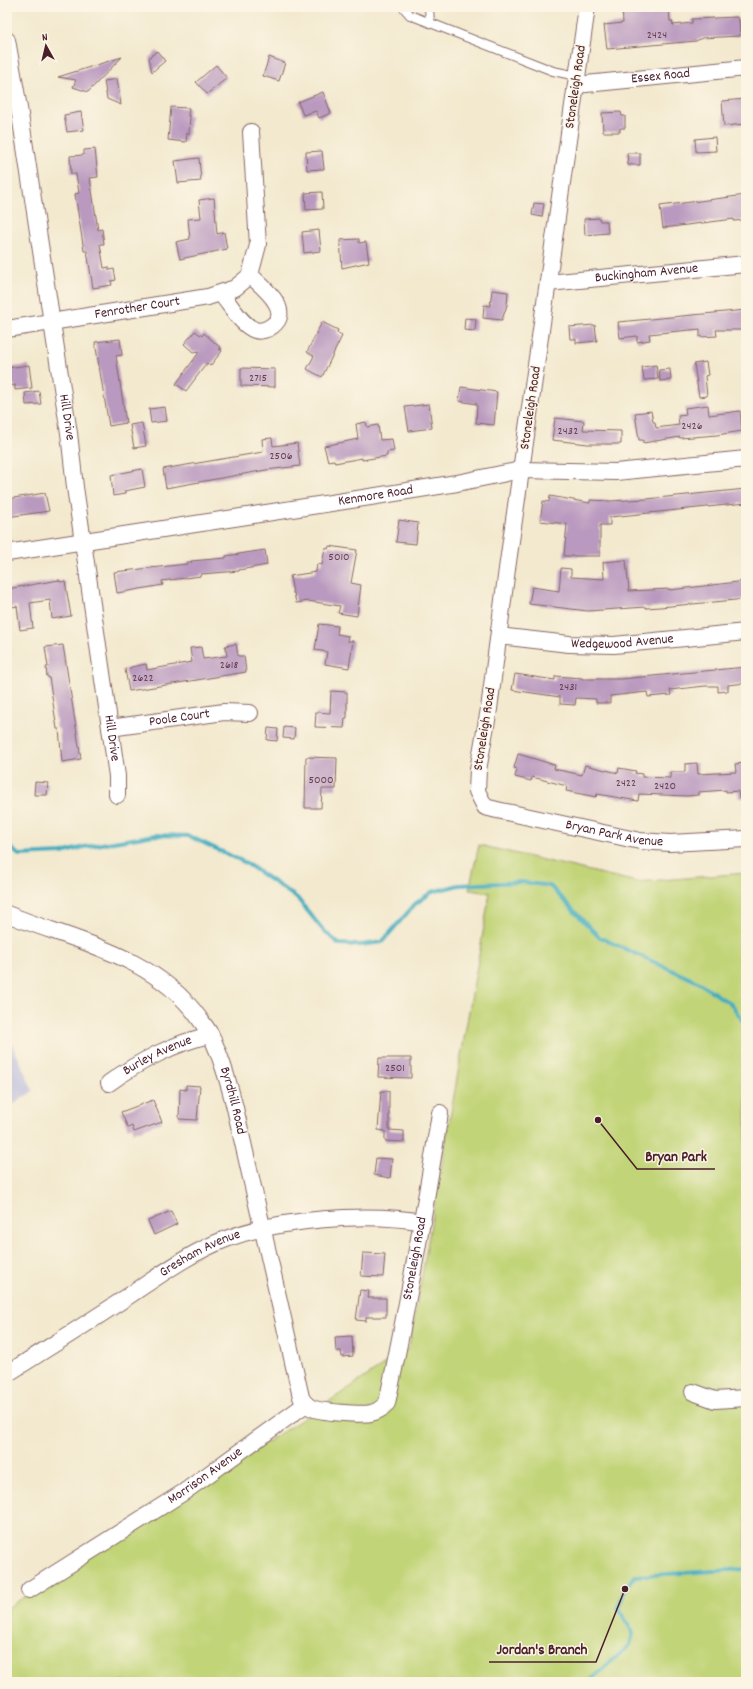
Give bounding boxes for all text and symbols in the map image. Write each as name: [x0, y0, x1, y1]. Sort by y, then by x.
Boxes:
north arrow: [26, 26, 66, 66]
house number: 2424: [647, 27, 667, 44]
text: N: [41, 30, 49, 46]
street label: Stoneleigh Road: [560, 44, 592, 130]
street label: Essex Road: [630, 64, 691, 89]
street label: Buckingham Avenue: [594, 259, 699, 288]
street label: Fenrother Court: [93, 292, 181, 325]
street label: Stoneleigh Road: [515, 365, 547, 451]
house number: 2715: [249, 370, 267, 387]
street label: Hill Drive: [53, 393, 80, 442]
house number: 2426: [681, 418, 703, 435]
house number: 2432: [558, 423, 578, 440]
house number: 2506: [269, 448, 293, 465]
street label: Kenmore Road: [337, 480, 415, 512]
house number: 5010: [328, 549, 350, 566]
street label: Wedgewood Avenue: [571, 629, 675, 655]
house number: 2618: [220, 657, 238, 674]
house number: 2622: [132, 670, 154, 687]
house number: 2431: [559, 679, 577, 696]
street label: Stoneleigh Road: [469, 686, 501, 772]
street label: Poole Court: [148, 704, 211, 732]
street label: Hill Drive: [98, 714, 125, 763]
house number: 5000: [308, 772, 334, 789]
house number: 2422: [616, 775, 636, 792]
house number: 2420: [654, 778, 676, 795]
street label: Bryan Park Avenue: [564, 815, 664, 853]
street label: Burley Avenue: [119, 1031, 195, 1081]
house number: 2501: [385, 1060, 405, 1077]
street label: Byrdhill Road: [214, 1064, 251, 1136]
callout: Bryan Park: [637, 1142, 715, 1169]
text: Bryan Park: [645, 1147, 707, 1169]
street label: Stoneleigh Road: [398, 1215, 433, 1302]
street label: Gresham Avenue: [156, 1225, 243, 1283]
street label: Morrison Avenue: [164, 1443, 247, 1510]
callout: Jordan's Branch: [489, 1635, 596, 1662]
text: Jordan's Branch: [497, 1640, 588, 1662]

